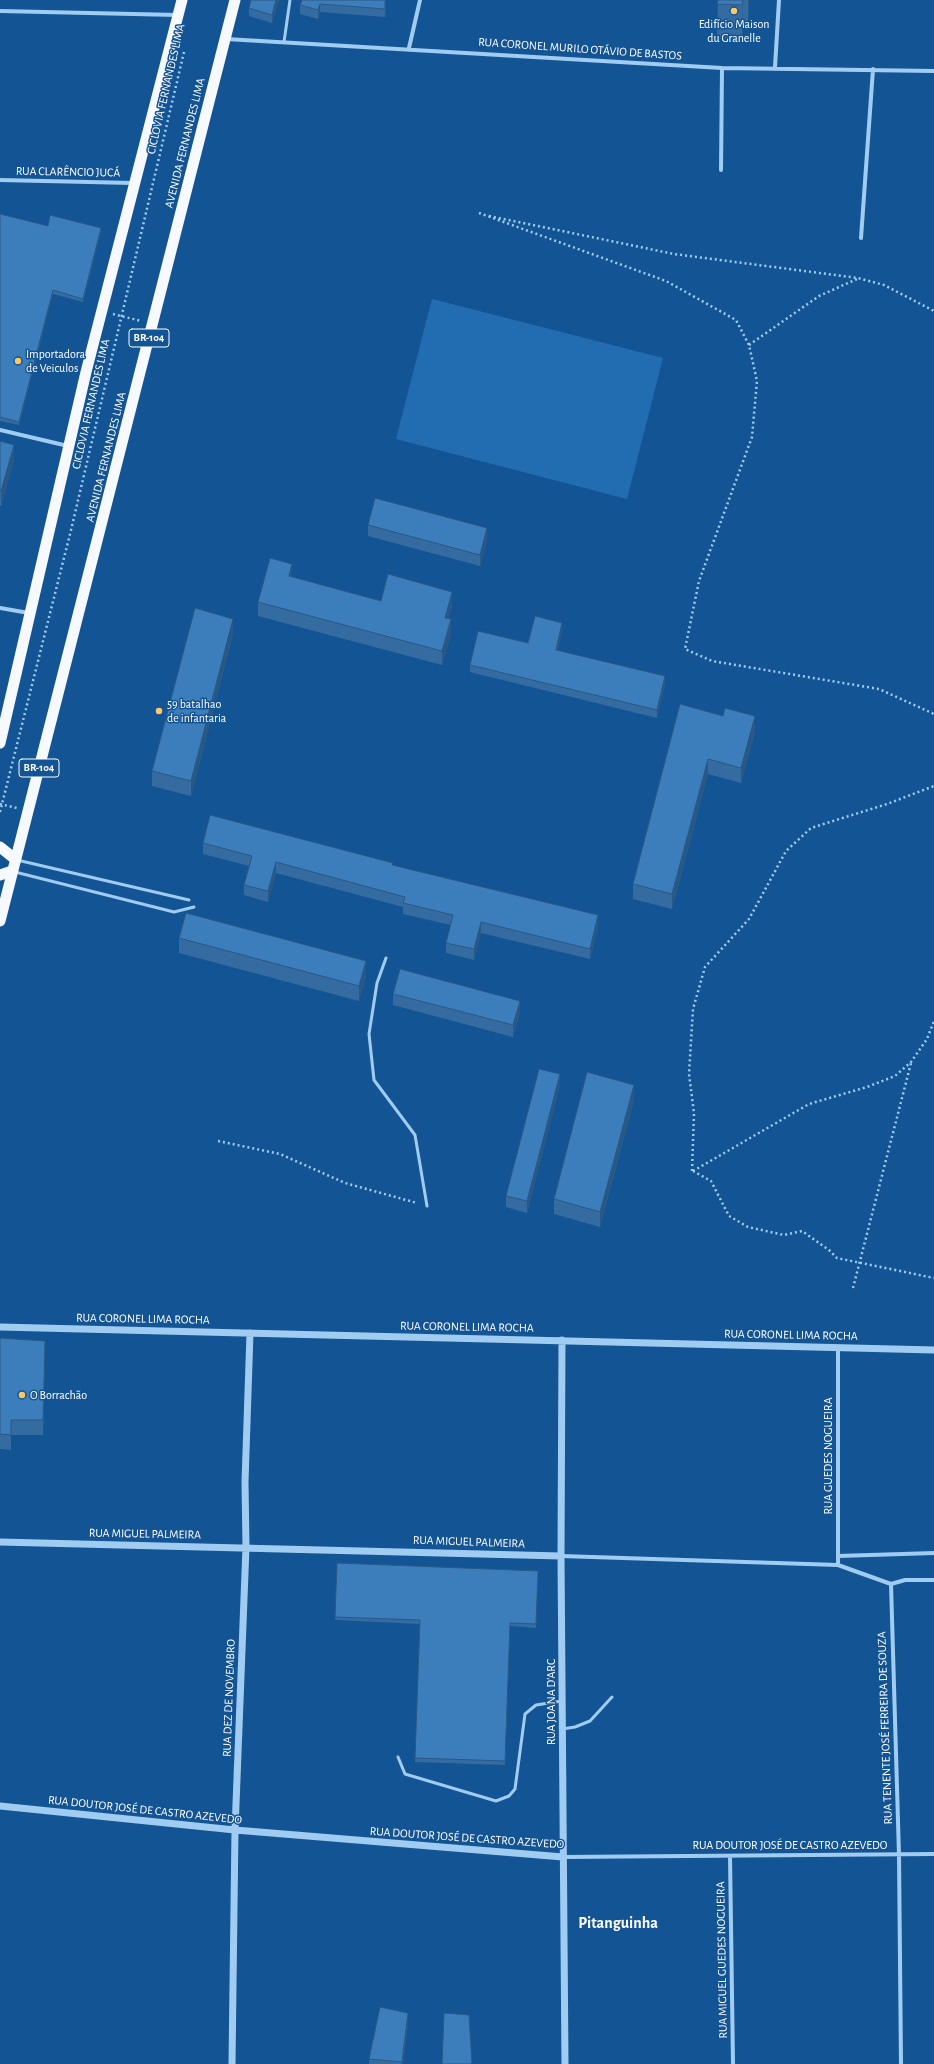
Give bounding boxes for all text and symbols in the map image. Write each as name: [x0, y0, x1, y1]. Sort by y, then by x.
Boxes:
marker: Edifício Maison du Granelle: [729, 6, 739, 16]
place label: Edifício Maison du Granelle: [699, 17, 769, 45]
street label: CICLOVIA FERNANDES LIMA: [144, 23, 188, 155]
street label: RUA CORONEL MURILO OTÁVIO DE BASTOS: [478, 35, 682, 63]
street label: AVENIDA FERNANDES LIMA: [162, 76, 208, 210]
street label: RUA CLARÊNCIO JUCÁ: [16, 164, 120, 180]
road number: BR-104: [129, 329, 169, 347]
street label: CICLOVIA FERNANDES LIMA: [69, 338, 113, 470]
place label: Importadora de Veiculos: [26, 347, 85, 375]
marker: Importadora de Veiculos: [13, 356, 23, 366]
street label: AVENIDA FERNANDES LIMA: [83, 390, 129, 524]
place label: 59 batalhao de infantaria: [167, 697, 226, 725]
marker: 59 batalhao de infantaria: [154, 706, 164, 716]
road number: BR-104: [19, 759, 59, 777]
street label: RUA CORONEL LIMA ROCHA: [76, 1311, 210, 1327]
street label: RUA CORONEL LIMA ROCHA: [400, 1319, 534, 1335]
street label: RUA CORONEL LIMA ROCHA: [724, 1327, 858, 1343]
place label: O Borrachão: [30, 1388, 87, 1402]
marker: O Borrachão: [17, 1390, 27, 1400]
street label: RUA GUEDES NOGUEIRA: [821, 1397, 835, 1515]
street label: RUA MIGUEL PALMEIRA: [89, 1526, 201, 1542]
street label: RUA MIGUEL PALMEIRA: [413, 1533, 525, 1551]
street label: RUA TENENTE JOSÉ FERREIRA DE SOUZA: [874, 1631, 896, 1825]
street label: RUA DEZ DE NOVEMBRO: [220, 1639, 238, 1757]
street label: RUA JOANA D'ARC: [544, 1659, 558, 1745]
street label: RUA DOUTOR JOSÉ DE CASTRO AZEVEDO: [47, 1793, 243, 1827]
street label: RUA DOUTOR JOSÉ DE CASTRO AZEVEDO: [369, 1824, 565, 1852]
street label: RUA DOUTOR JOSÉ DE CASTRO AZEVEDO: [693, 1838, 887, 1852]
street label: RUA MIGUEL GUEDES NOGUEIRA: [713, 1881, 731, 2039]
district label: Pitanguinha: [578, 1913, 658, 1933]

